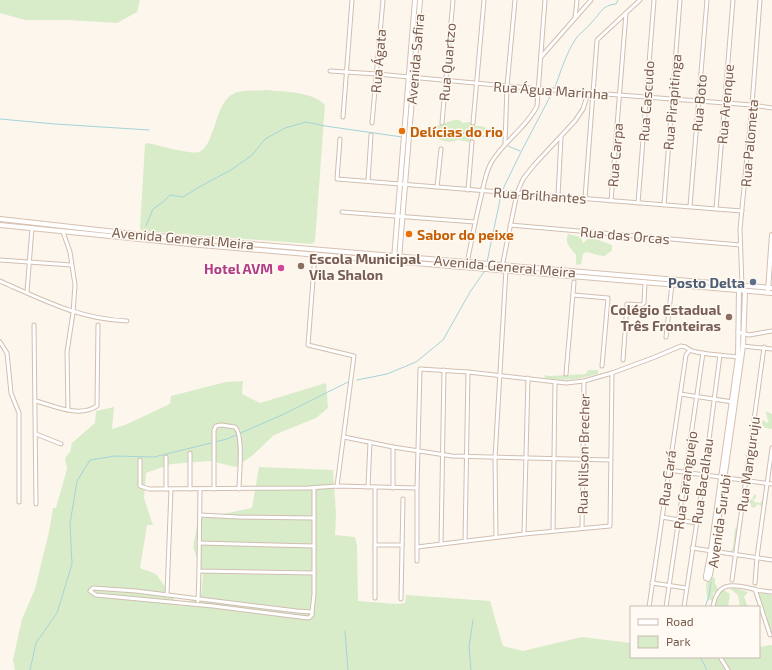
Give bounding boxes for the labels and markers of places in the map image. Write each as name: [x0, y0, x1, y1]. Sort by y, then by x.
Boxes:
place label: Delícias do rio: [410, 123, 503, 140]
marker: Delícias do rio: [397, 126, 407, 136]
place label: Sabor do peixe: [417, 226, 514, 243]
marker: Sabor do peixe: [404, 229, 414, 239]
place label: Escola Municipal Vila Shalon: [309, 250, 421, 283]
place label: Hotel AVM: [204, 260, 273, 277]
marker: Escola Municipal Vila Shalon: [296, 261, 306, 271]
marker: Hotel AVM: [276, 263, 286, 273]
place label: Posto Delta: [668, 274, 745, 291]
marker: Posto Delta: [748, 277, 758, 287]
place label: Colégio Estadual Três Fronteiras: [610, 301, 721, 334]
marker: Colégio Estadual Três Fronteiras: [724, 312, 734, 322]

